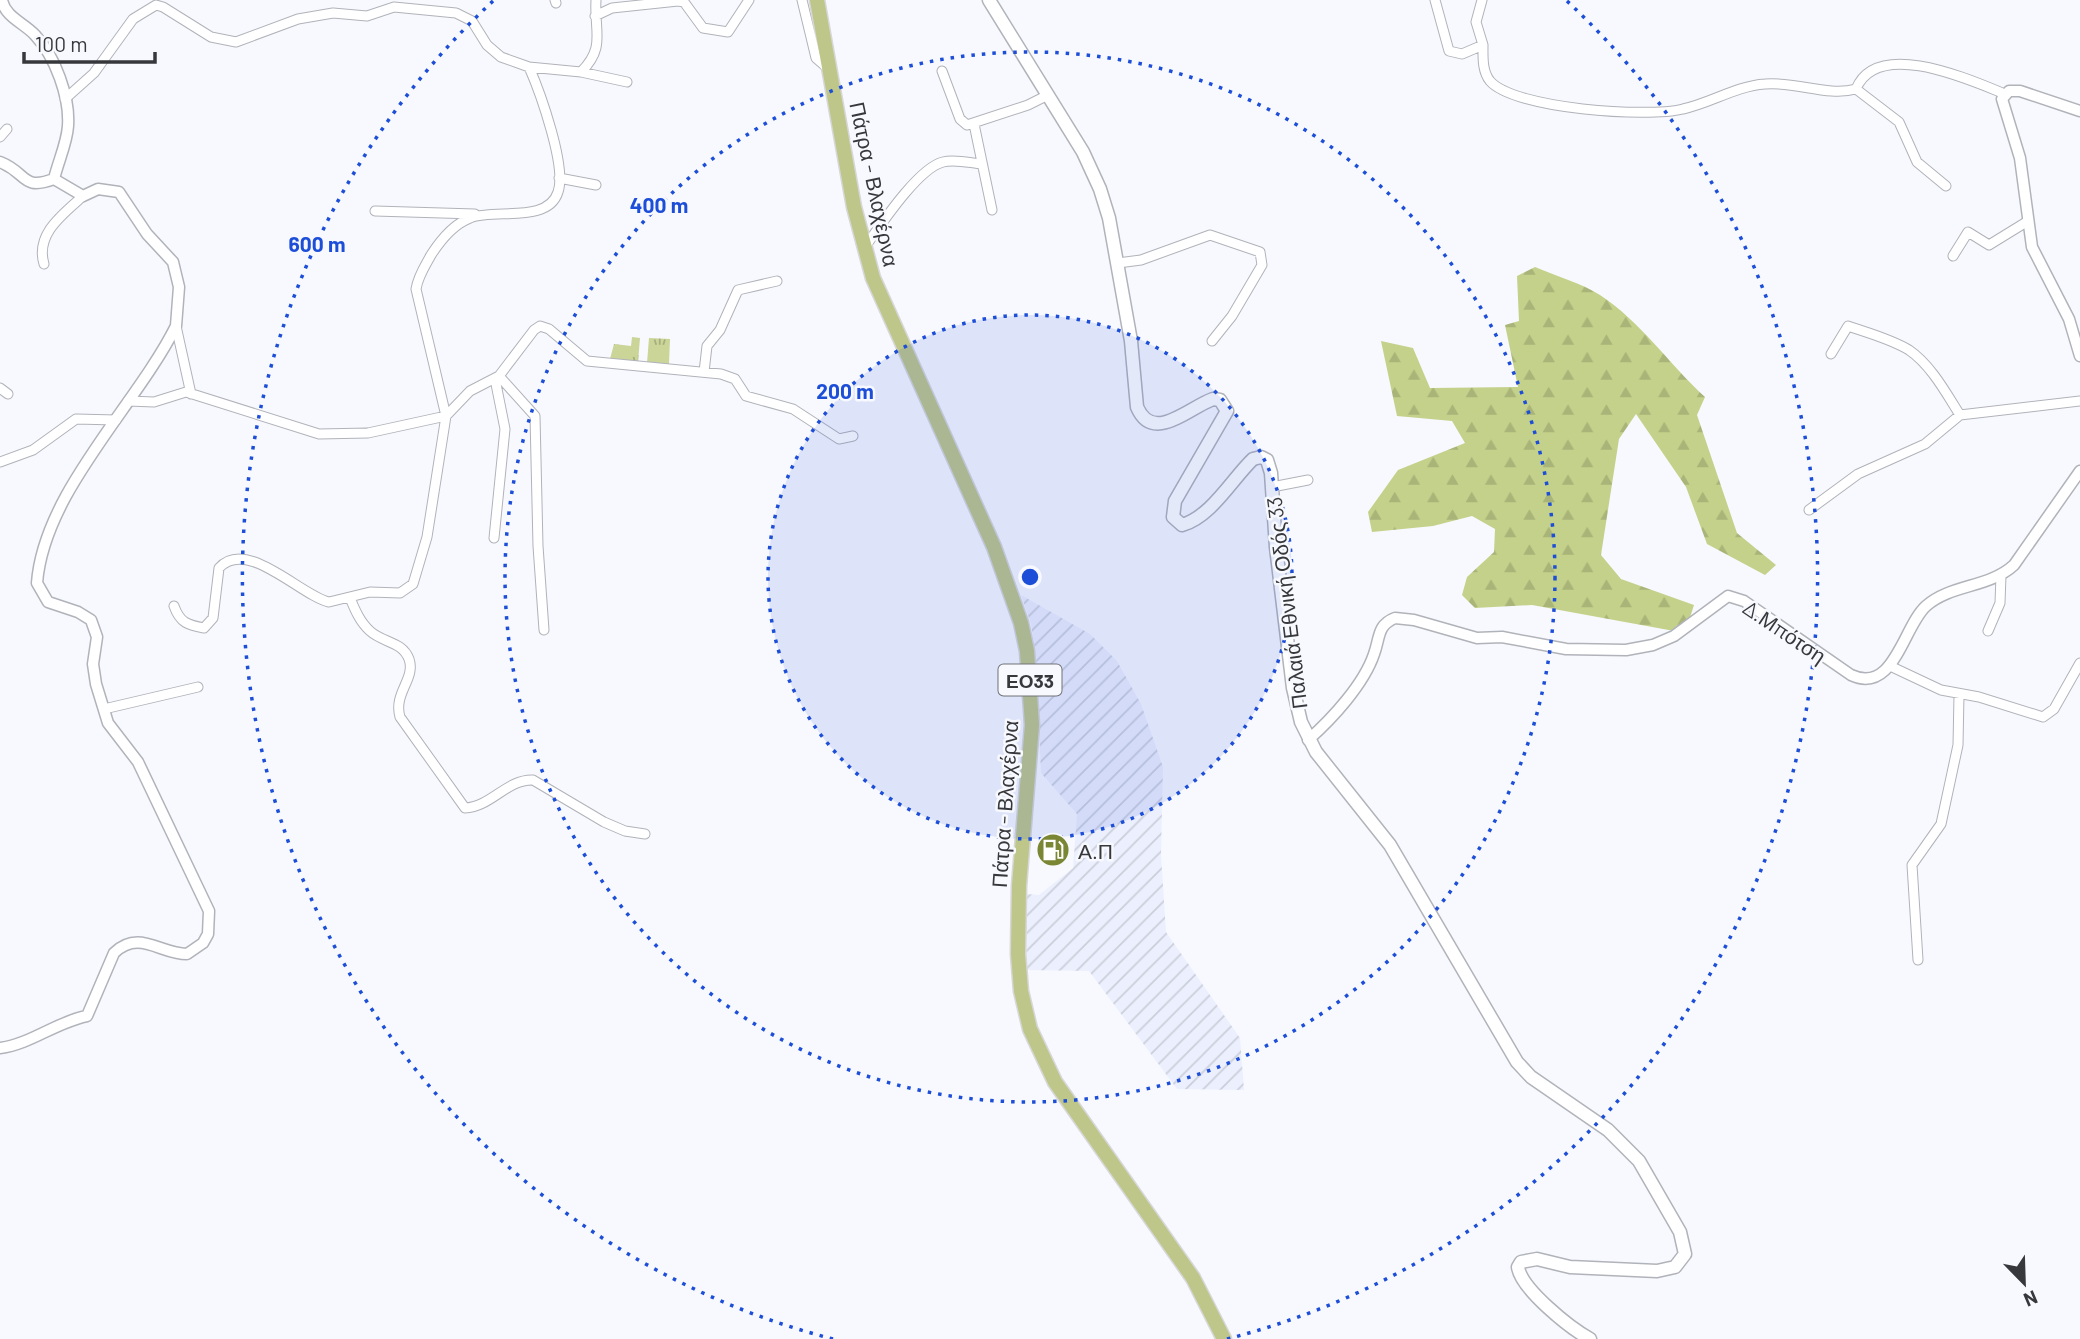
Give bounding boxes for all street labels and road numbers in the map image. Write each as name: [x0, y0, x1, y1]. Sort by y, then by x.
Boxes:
street label: Πάτρα - Βλαχέρνα: [845, 99, 905, 269]
street label: Παλαιά Εθνική Οδός 33: [1261, 496, 1311, 710]
street label: Δ.Μπότση: [1739, 594, 1831, 668]
road number: ΕΟ33: [998, 664, 1062, 695]
street label: Πάτρα - Βλαχέρνα: [986, 719, 1022, 889]

